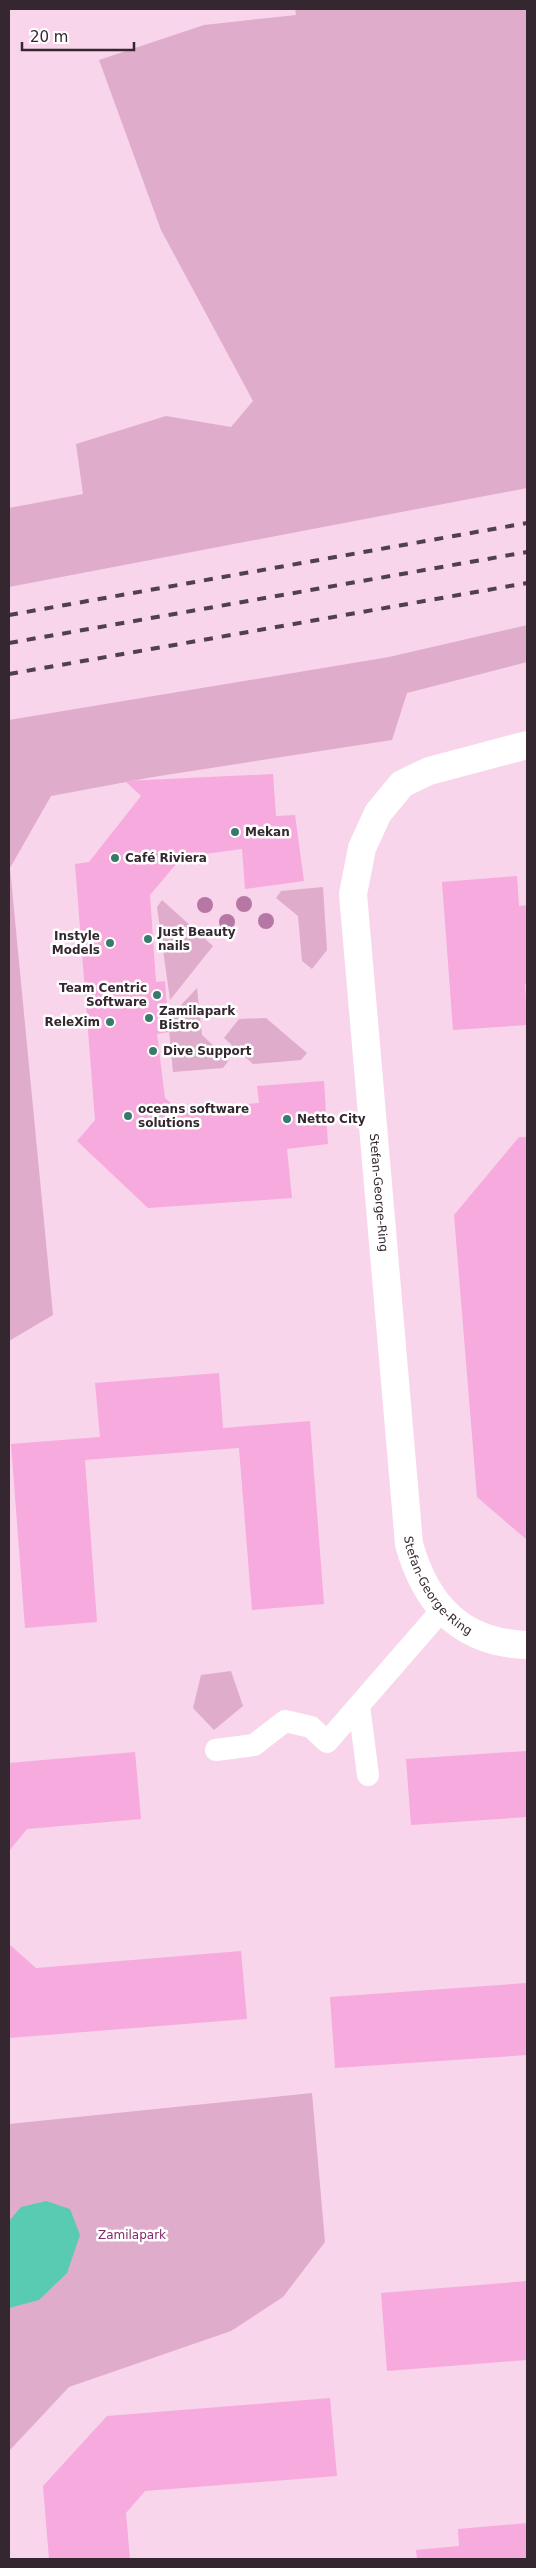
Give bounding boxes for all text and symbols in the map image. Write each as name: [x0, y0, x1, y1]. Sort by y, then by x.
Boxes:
scale bar: [22, 20, 135, 52]
text: 20 m: [30, 28, 68, 46]
place label: Mekan: [245, 825, 290, 839]
marker: Mekan: [229, 826, 241, 838]
place label: Café Riviera: [125, 851, 207, 865]
marker: Café Riviera: [109, 852, 121, 864]
place label: Just Beauty nails: [157, 925, 236, 953]
place label: Instyle Models: [52, 929, 100, 957]
marker: Just Beauty nails: [142, 933, 154, 945]
marker: Instyle Models: [104, 937, 116, 949]
place label: Team Centric Software: [59, 981, 147, 1009]
marker: Team Centric Software: [151, 989, 163, 1001]
place label: Zamilapark Bistro: [159, 1004, 236, 1032]
marker: Zamilapark Bistro: [143, 1012, 155, 1024]
place label: ReleXim: [45, 1015, 100, 1029]
marker: ReleXim: [104, 1016, 116, 1028]
place label: Dive Support: [163, 1044, 252, 1058]
marker: Dive Support: [147, 1045, 159, 1057]
place label: oceans software solutions: [138, 1102, 249, 1130]
marker: oceans software solutions: [122, 1110, 134, 1122]
place label: Netto City: [297, 1112, 366, 1126]
marker: Netto City: [281, 1113, 293, 1125]
street label: Stefan-George-Ring: [367, 1133, 391, 1252]
street label: Stefan-George-Ring: [401, 1535, 475, 1638]
park label: Zamilapark: [98, 2228, 166, 2242]

